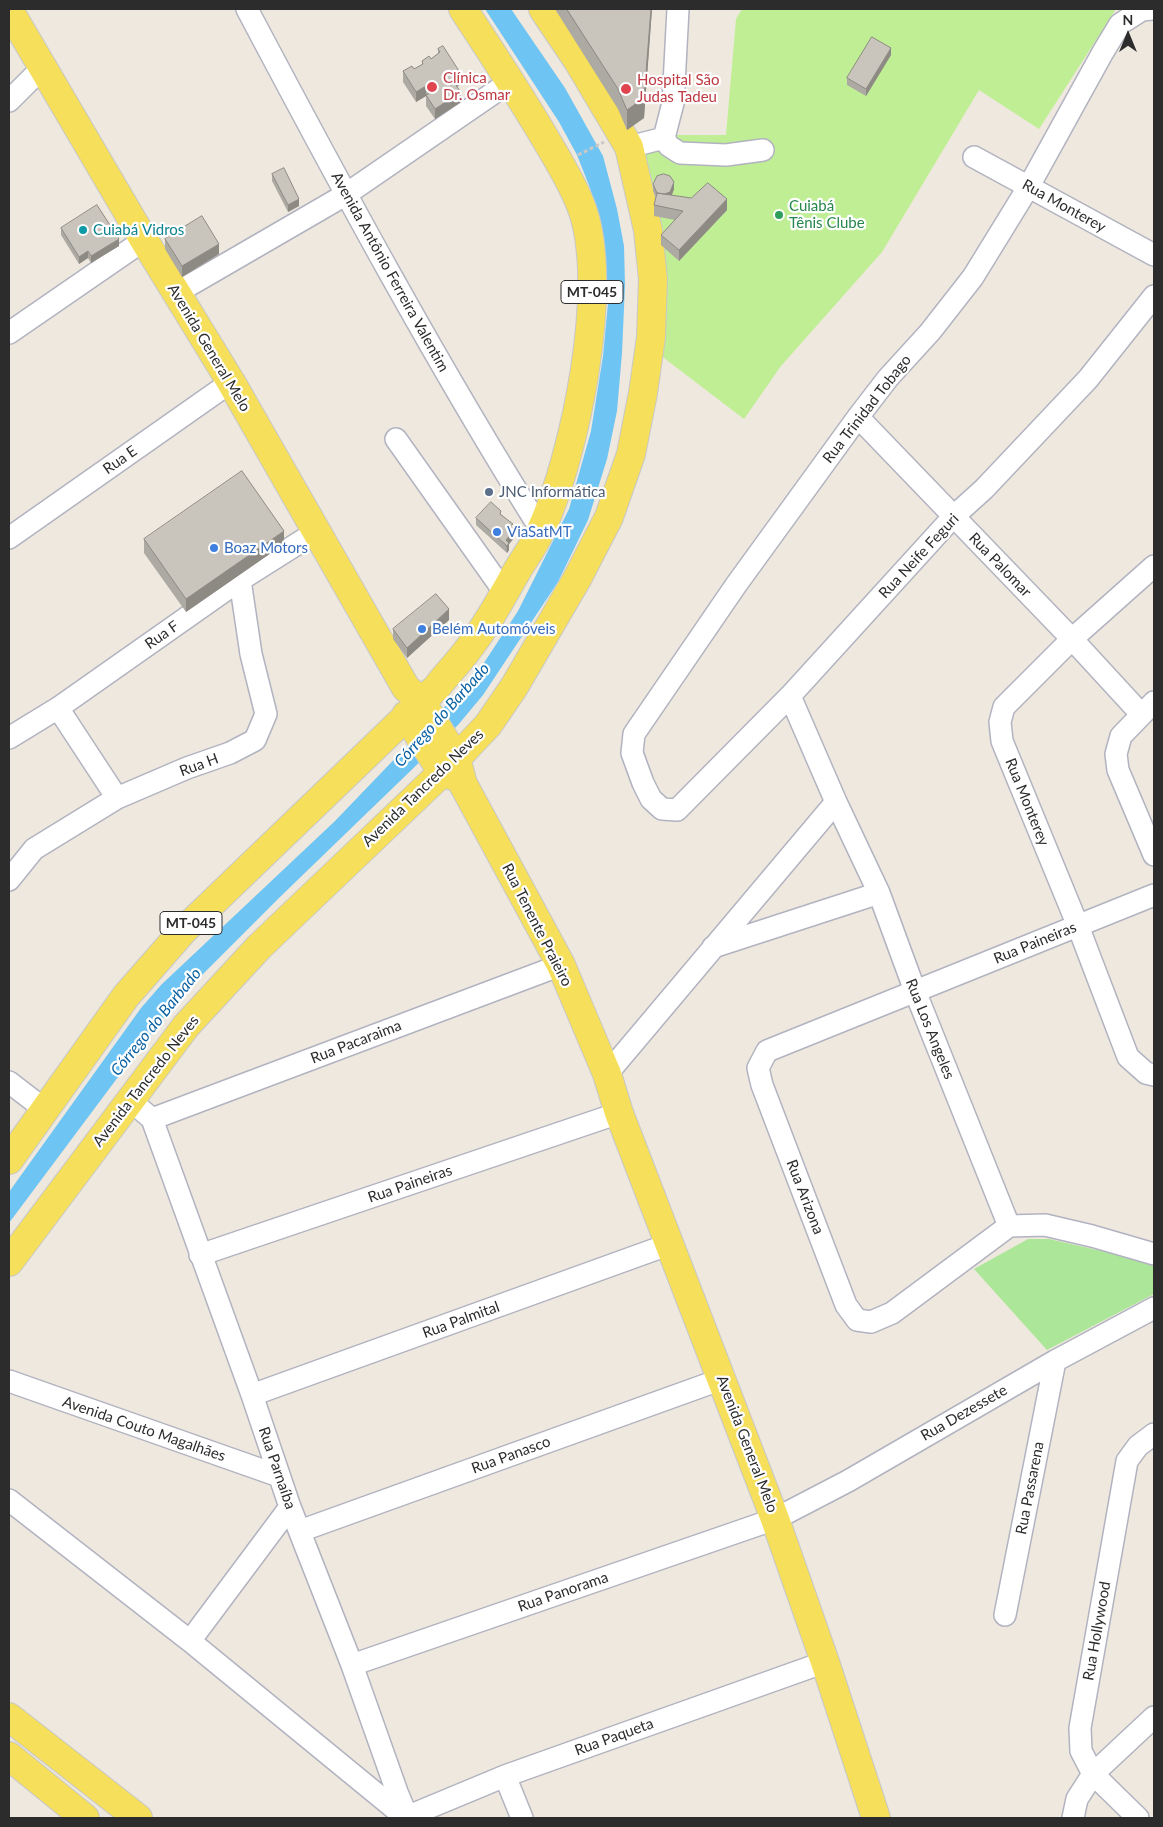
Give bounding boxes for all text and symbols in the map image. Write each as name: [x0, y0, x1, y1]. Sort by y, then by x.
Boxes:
north arrow: [1103, 10, 1153, 60]
text: N: [1123, 11, 1133, 28]
place label: Clínica Dr. Osmar: [443, 69, 510, 104]
place label: Hospital São Judas Tadeu: [637, 71, 719, 106]
marker: Clínica Dr. Osmar: [425, 80, 439, 94]
marker: Hospital São Judas Tadeu: [619, 82, 633, 96]
street label: Avenida Antônio Ferreira Valentim: [327, 169, 453, 375]
street label: Rua Monterey: [1019, 176, 1109, 236]
place label: Cuiabá Tênis Clube: [789, 197, 865, 232]
marker: Cuiabá Tênis Clube: [773, 209, 785, 221]
place label: Cuiabá Vidros: [93, 221, 184, 239]
marker: Cuiabá Vidros: [77, 224, 89, 236]
road number: MT-045: [561, 280, 623, 304]
street label: Avenida General Melo: [164, 281, 254, 415]
street label: Rua Trinidad Tobago: [819, 351, 915, 467]
street label: Rua E: [100, 442, 140, 478]
place label: JNC Informática: [499, 483, 606, 501]
marker: JNC Informática: [483, 486, 495, 498]
street label: Rua Neife Feguri: [875, 510, 963, 602]
place label: ViaSatMT: [507, 523, 572, 541]
marker: ViaSatMT: [491, 526, 503, 538]
street label: Rua Palomar: [965, 529, 1035, 601]
place label: Boaz Motors: [224, 539, 308, 557]
marker: Boaz Motors: [208, 542, 220, 554]
street label: Rua F: [142, 617, 182, 653]
place label: Belém Automóveis: [432, 620, 555, 638]
marker: Belém Automóveis: [416, 623, 428, 635]
water label: Córrego do Barbado: [390, 659, 494, 771]
street label: Avenida Tancredo Neves: [359, 725, 487, 851]
street label: Rua H: [177, 750, 221, 780]
street label: Rua Monterey: [1001, 755, 1053, 849]
street label: Rua Tenente Praieiro: [498, 860, 576, 990]
road number: MT-045: [160, 911, 222, 934]
street label: Rua Paineiras: [991, 918, 1079, 968]
water label: Córrego do Barbado: [107, 964, 205, 1080]
street label: Rua Los Angeles: [902, 976, 958, 1082]
street label: Avenida Tancredo Neves: [89, 1012, 203, 1150]
street label: Rua Pacaraima: [308, 1016, 404, 1068]
street label: Rua Arizona: [782, 1157, 828, 1237]
street label: Rua Paineiras: [366, 1161, 454, 1207]
street label: Rua Palmital: [420, 1298, 502, 1342]
street label: Avenida General Melo: [713, 1373, 781, 1515]
street label: Rua Dezessete: [918, 1381, 1010, 1445]
street label: Avenida Couto Magalhães: [60, 1393, 228, 1465]
street label: Rua Parnaíba: [254, 1424, 300, 1512]
street label: Rua Panasco: [469, 1432, 553, 1478]
street label: Rua Passarena: [1012, 1440, 1048, 1536]
street label: Rua Panorama: [515, 1568, 611, 1616]
street label: Rua Hollywood: [1079, 1580, 1115, 1682]
street label: Rua Paqueta: [572, 1714, 656, 1760]

